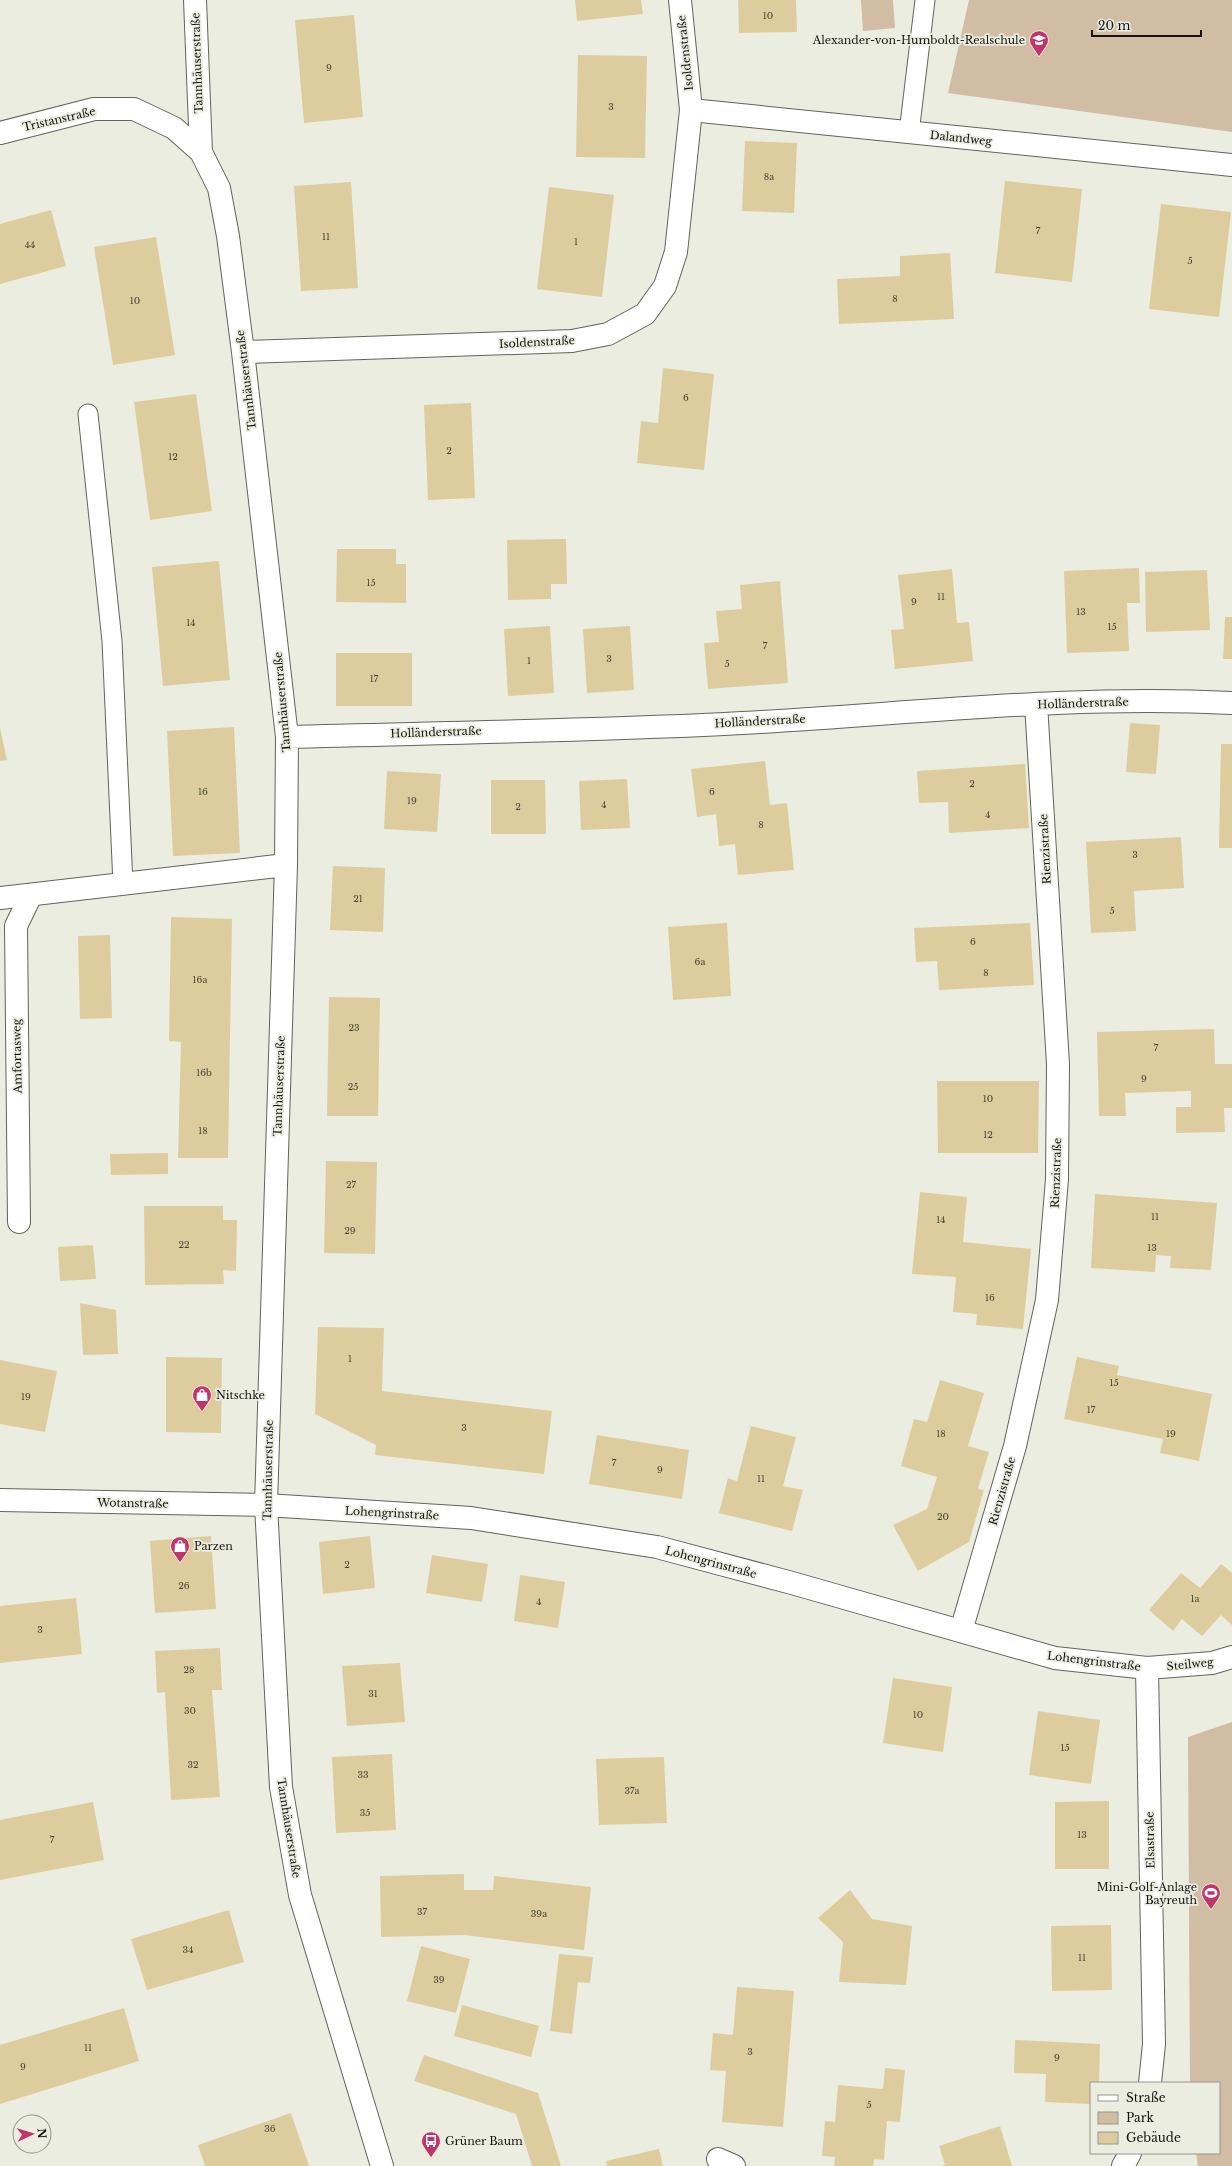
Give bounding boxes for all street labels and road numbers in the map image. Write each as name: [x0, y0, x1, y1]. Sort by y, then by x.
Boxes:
street label: Tannhäuserstraße: [188, 12, 206, 114]
street label: Isoldenstraße: [674, 15, 696, 91]
street label: Tristanstraße: [21, 104, 97, 134]
street label: Dalandweg: [929, 128, 993, 148]
street label: Tannhäuserstraße: [233, 329, 259, 431]
street label: Isoldenstraße: [499, 333, 575, 351]
street label: Tannhäuserstraße: [271, 651, 293, 753]
street label: Holländerstraße: [1037, 694, 1129, 712]
street label: Holländerstraße: [714, 712, 806, 730]
street label: Holländerstraße: [390, 723, 482, 741]
street label: Rienzistraße: [1036, 813, 1054, 885]
street label: Amfortasweg: [9, 1018, 25, 1094]
street label: Tannhäuserstraße: [270, 1035, 288, 1137]
street label: Rienzistraße: [1048, 1138, 1064, 1208]
street label: Tannhäuserstraße: [260, 1419, 276, 1521]
street label: Rienzistraße: [986, 1455, 1018, 1527]
street label: Wotanstraße: [96, 1495, 169, 1511]
street label: Lohengrinstraße: [345, 1504, 439, 1522]
street label: Lohengrinstraße: [664, 1543, 758, 1581]
street label: Lohengrinstraße: [1046, 1648, 1142, 1674]
street label: Steilweg: [1166, 1655, 1214, 1673]
street label: Tannhäuserstraße: [274, 1777, 304, 1879]
street label: Elsastraße: [1143, 1811, 1157, 1869]

